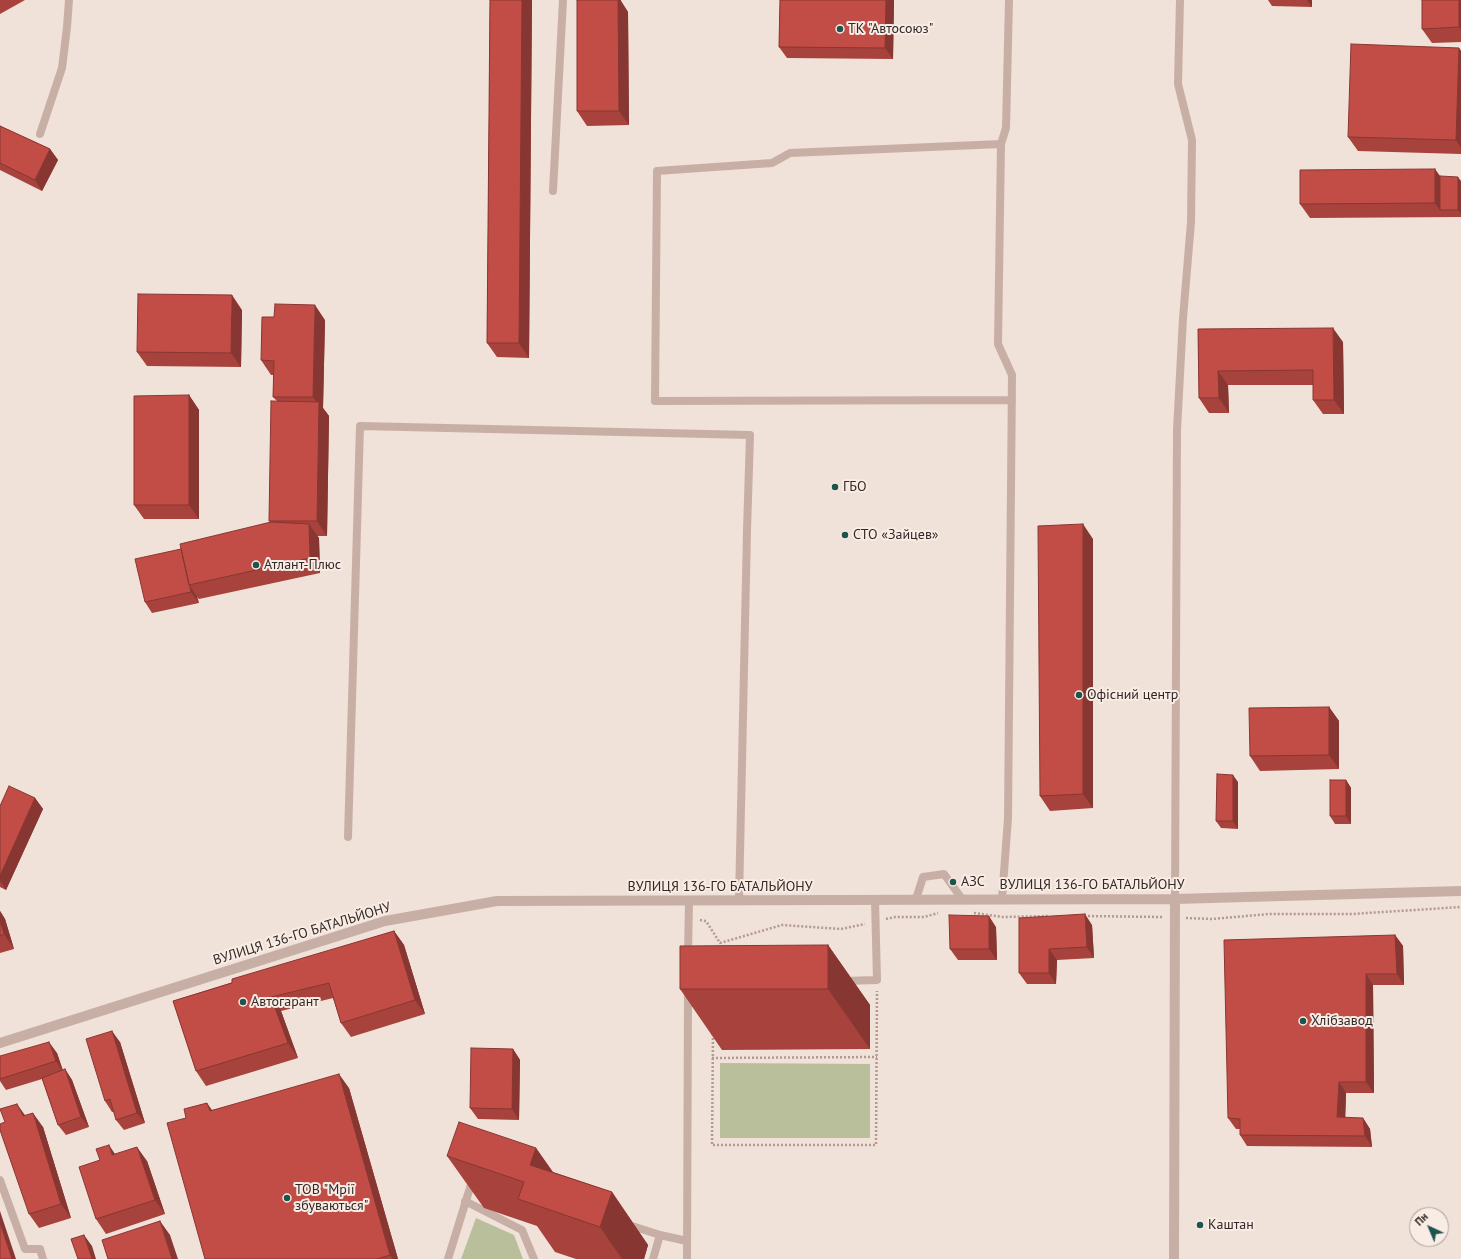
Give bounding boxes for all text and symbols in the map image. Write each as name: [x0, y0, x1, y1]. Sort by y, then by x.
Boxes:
place label: ТК "Автосоюз": [848, 21, 933, 37]
marker: ТК "Автосоюз": [835, 24, 845, 34]
place label: ГБО: [843, 479, 866, 495]
marker: ГБО: [830, 482, 840, 492]
place label: СТО «Зайцев»: [853, 527, 939, 543]
marker: СТО «Зайцев»: [840, 530, 850, 540]
place label: Атлант-Плюс: [264, 557, 341, 573]
marker: Атлант-Плюс: [251, 560, 261, 570]
place label: Офісний центр: [1087, 687, 1178, 703]
marker: Офісний центр: [1074, 690, 1084, 700]
place label: АЗС: [961, 874, 985, 890]
marker: АЗС: [948, 877, 958, 887]
street label: ВУЛИЦЯ 136-ГО БАТАЛЬЙОНУ: [1000, 877, 1184, 893]
street label: ВУЛИЦЯ 136-ГО БАТАЛЬЙОНУ: [628, 879, 812, 895]
street label: ВУЛИЦЯ 136-ГО БАТАЛЬЙОНУ: [211, 899, 393, 969]
place label: Автогарант: [251, 994, 319, 1010]
marker: Автогарант: [238, 997, 248, 1007]
place label: Хлібзавод: [1311, 1013, 1373, 1029]
marker: Хлібзавод: [1298, 1016, 1308, 1026]
place label: ТОВ "Мрії збуваються": [295, 1182, 368, 1214]
marker: ТОВ "Мрії збуваються": [282, 1193, 292, 1203]
north arrow: [1409, 1207, 1449, 1247]
text: Пн: [1412, 1210, 1431, 1229]
place label: Каштан: [1208, 1217, 1254, 1233]
marker: Каштан: [1195, 1220, 1205, 1230]

